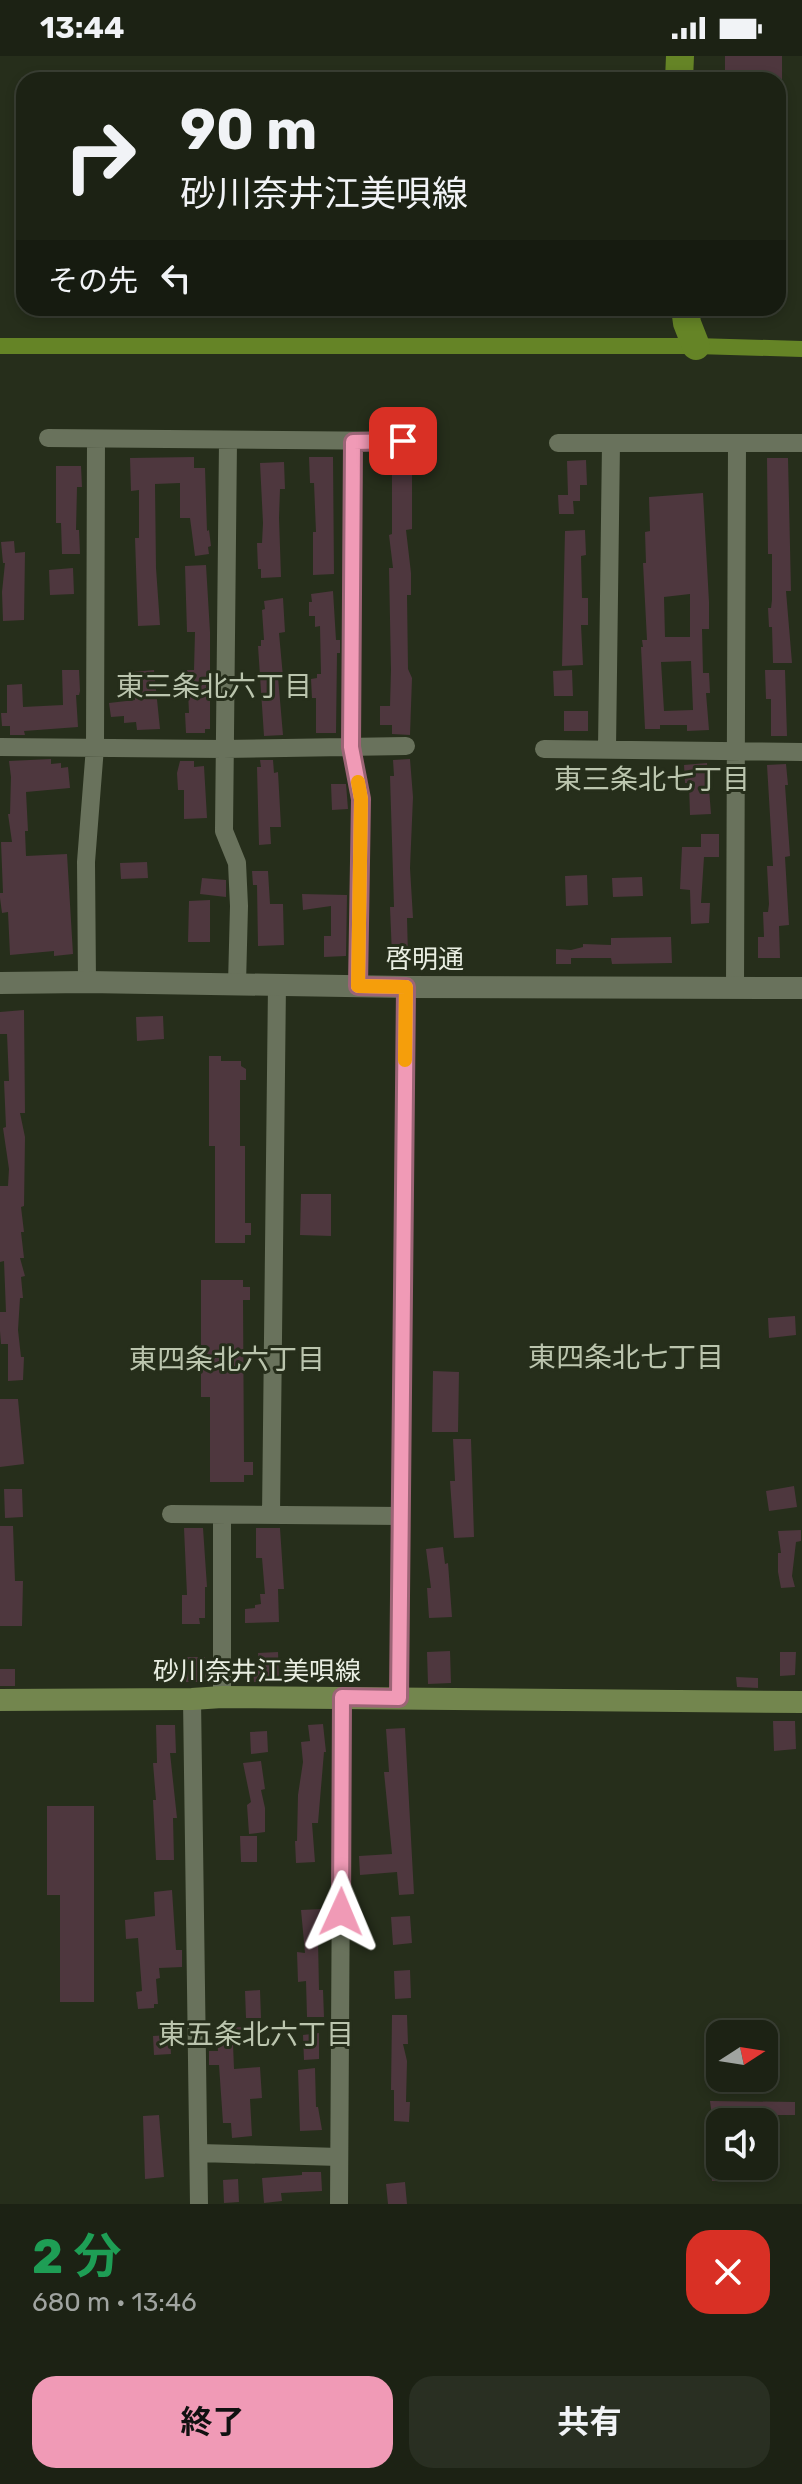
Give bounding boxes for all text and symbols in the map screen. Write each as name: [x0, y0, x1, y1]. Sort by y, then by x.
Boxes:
text: 13:44: [40, 10, 124, 46]
text: 90 m: [180, 97, 317, 163]
icon: right: [48, 104, 152, 208]
text: 砂川奈井江美唄線: [180, 172, 468, 215]
icon: left: [154, 256, 198, 300]
text: その先: [48, 263, 138, 299]
pin: [369, 407, 437, 475]
icon: arrive: [381, 419, 425, 463]
district label: 東三条北六丁目: [116, 670, 312, 703]
district label: 東三条北七丁目: [554, 763, 750, 796]
street label: 啓明通: [386, 944, 464, 975]
district label: 東四条北七丁目: [528, 1341, 724, 1374]
district label: 東四条北六丁目: [129, 1343, 325, 1376]
street label: 砂川奈井江美唄線: [153, 1656, 361, 1687]
position arrow: [299, 1870, 383, 1954]
district label: 東五条北六丁目: [158, 2018, 354, 2051]
north arrow: [706, 2020, 778, 2092]
map controls: [706, 2020, 778, 2180]
button: sound: [706, 2108, 778, 2180]
text: 2 分: [32, 2228, 121, 2285]
button: close: [686, 2230, 770, 2314]
text: 680 m · 13:46: [32, 2287, 197, 2318]
button: 終了: [32, 2376, 393, 2468]
button: 共有: [409, 2376, 770, 2468]

